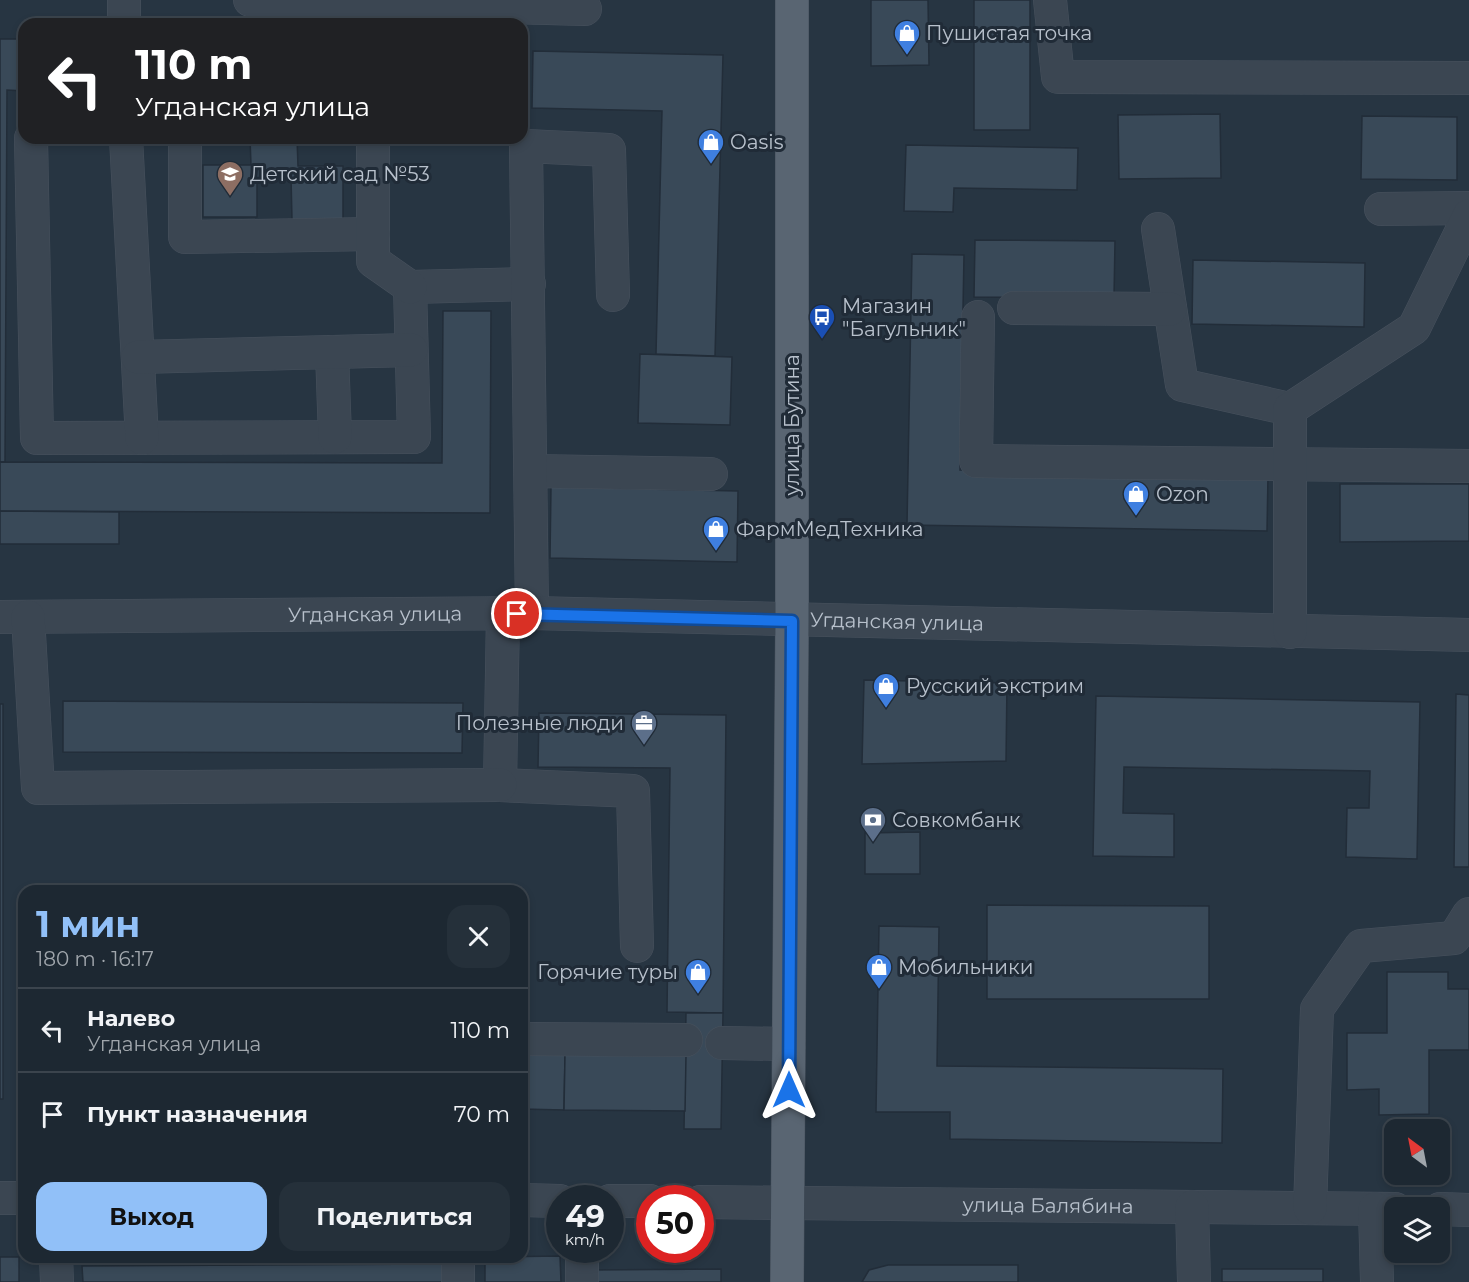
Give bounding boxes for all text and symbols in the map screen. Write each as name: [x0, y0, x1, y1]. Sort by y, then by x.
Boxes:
shop icon: Пушистая точка: [892, 18, 922, 56]
place label: Пушистая точка: [926, 21, 1092, 45]
text: 110 m: [135, 38, 252, 90]
icon: left: [36, 42, 114, 120]
text: Угданская улица: [135, 90, 370, 123]
shop icon: Oasis: [696, 127, 726, 165]
place label: Oasis: [730, 130, 784, 154]
school or university icon: Детский сад №53: [215, 159, 245, 197]
place label: Детский сад №53: [250, 162, 430, 186]
place label: Магазин "Багульник": [842, 294, 966, 341]
bus stop icon: Магазин "Багульник": [807, 302, 837, 340]
street label: улица Бутина: [780, 354, 804, 497]
shop icon: Ozon: [1121, 479, 1151, 517]
place label: Ozon: [1156, 482, 1209, 506]
shop icon: ФармМедТехника: [701, 514, 731, 552]
place label: ФармМедТехника: [736, 517, 924, 541]
pin: [491, 588, 542, 639]
icon: arrive: [500, 597, 533, 630]
street label: Угданская улица: [288, 602, 462, 627]
street label: Угданская улица: [810, 608, 984, 636]
shop icon: Русский экстрим: [871, 671, 901, 709]
place label: Русский экстрим: [906, 674, 1084, 698]
office icon: Полезные люди: [629, 708, 659, 746]
place label: Полезные люди: [456, 711, 624, 735]
bank icon: Совкомбанк: [858, 805, 888, 843]
place label: Совкомбанк: [892, 808, 1021, 832]
text: 1 мин: [36, 902, 140, 946]
button: close: [447, 905, 510, 968]
text: 180 m · 16:17: [36, 947, 154, 971]
shop icon: Мобильники: [864, 952, 894, 990]
place label: Мобильники: [898, 955, 1033, 979]
shop icon: Горячие туры: [683, 957, 713, 995]
place label: Горячие туры: [537, 960, 678, 984]
text: Налево: [87, 1005, 175, 1032]
icon: left: [36, 1014, 69, 1047]
text: 110 m: [450, 1017, 510, 1044]
text: Угданская улица: [87, 1032, 261, 1056]
position arrow: [757, 1058, 821, 1122]
icon: arrive: [36, 1098, 69, 1131]
text: Пункт назначения: [87, 1101, 308, 1128]
text: 70 m: [454, 1101, 510, 1128]
north arrow: [1384, 1119, 1450, 1185]
map controls: [1384, 1119, 1450, 1263]
button: Выход: [36, 1182, 267, 1251]
button: Поделиться: [279, 1182, 510, 1251]
speed limit sign: 50: [636, 1185, 714, 1263]
street label: улица Балябина: [961, 1193, 1134, 1218]
button: layers: [1384, 1197, 1450, 1263]
text: 49: [565, 1198, 605, 1235]
text: km/h: [565, 1230, 605, 1249]

